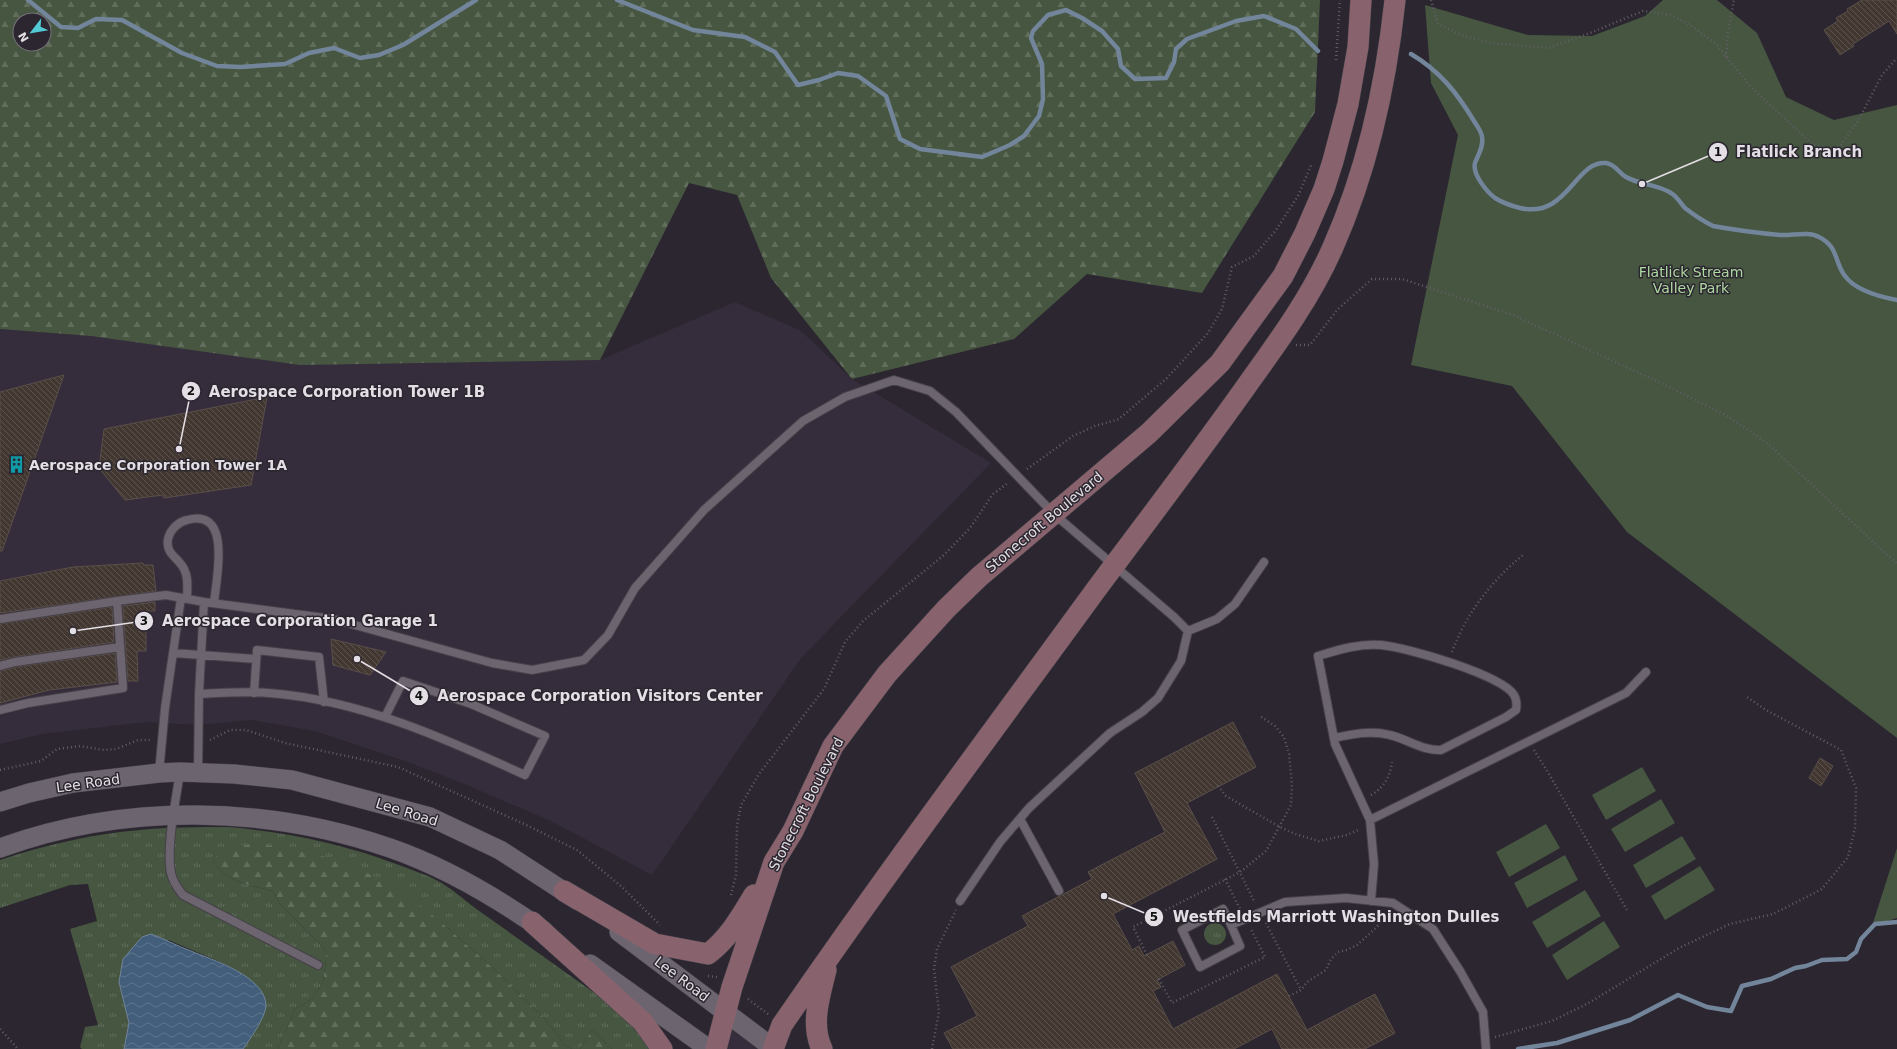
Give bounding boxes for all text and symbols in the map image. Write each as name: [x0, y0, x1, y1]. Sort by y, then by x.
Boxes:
north arrow: [12, 12, 52, 52]
text: N: [16, 30, 32, 44]
callout: Flatlick Branch: [1708, 138, 1870, 165]
text: Flatlick Branch: [1736, 143, 1862, 161]
text: 1: [1714, 145, 1722, 159]
park label: Flatlick Stream Valley Park: [1639, 264, 1743, 296]
callout: Aerospace Corporation Tower 1B: [181, 378, 493, 405]
text: Aerospace Corporation Tower 1B: [209, 383, 485, 401]
text: 2: [187, 384, 195, 398]
building icon: Aerospace Corporation Tower 1A: [6, 455, 26, 475]
place label: Aerospace Corporation Tower 1A: [29, 457, 287, 473]
street label: Stonecroft Boulevard: [982, 468, 1106, 576]
callout: Aerospace Corporation Garage 1: [134, 607, 446, 634]
text: Aerospace Corporation Garage 1: [162, 612, 438, 630]
text: 3: [140, 614, 148, 628]
callout: Aerospace Corporation Visitors Center: [409, 682, 771, 709]
text: Aerospace Corporation Visitors Center: [437, 687, 763, 705]
text: 4: [415, 689, 423, 703]
street label: Stonecroft Boulevard: [765, 735, 847, 873]
street label: Lee Road: [55, 771, 121, 795]
street label: Lee Road: [374, 795, 440, 829]
callout: Westfields Marriott Washington Dulles: [1144, 903, 1507, 930]
text: Westfields Marriott Washington Dulles: [1173, 908, 1499, 926]
text: 5: [1150, 910, 1158, 924]
street label: Lee Road: [651, 953, 713, 1005]

